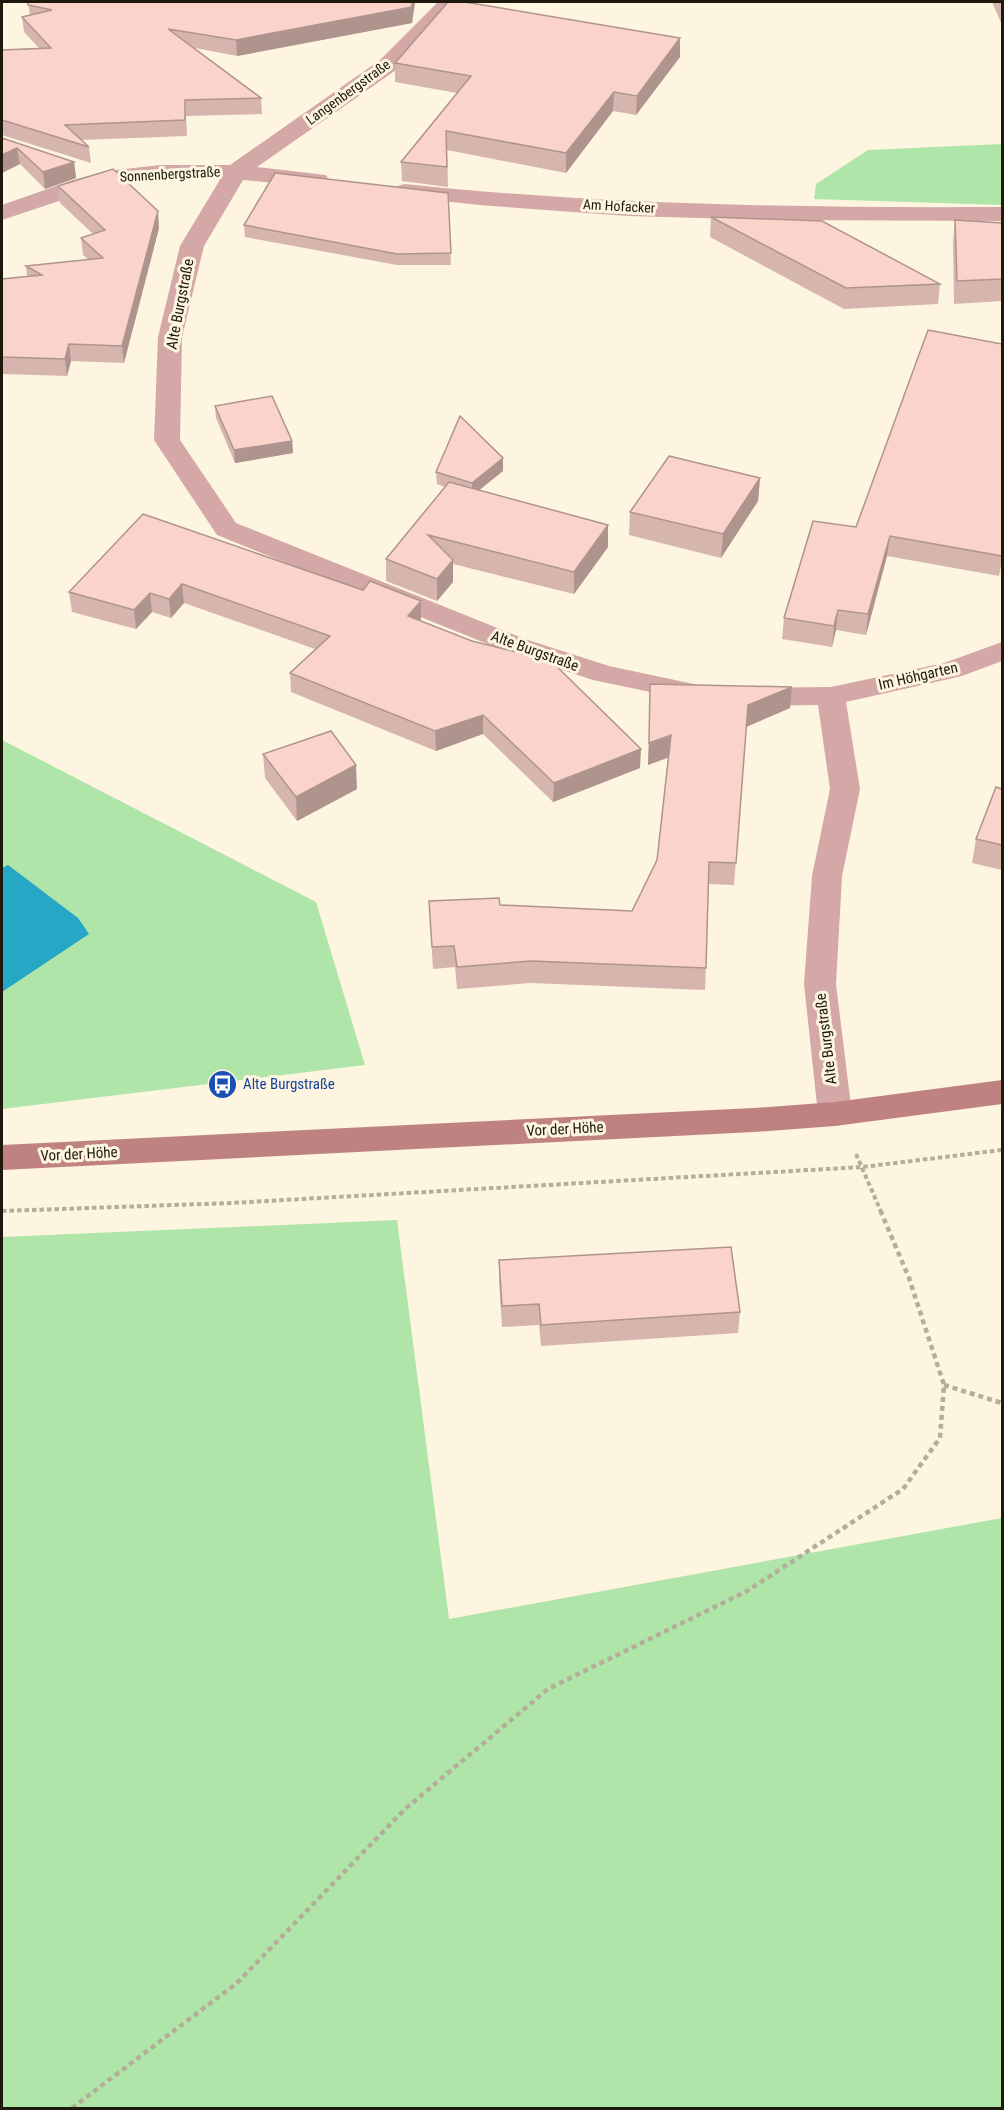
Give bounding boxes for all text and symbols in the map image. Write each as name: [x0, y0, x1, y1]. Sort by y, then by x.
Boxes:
street label: Langenbergstraße: [303, 56, 394, 128]
street label: Sonnenbergstraße: [119, 163, 221, 185]
street label: Am Hofacker: [583, 196, 655, 216]
street label: Alte Burgstraße: [162, 257, 198, 351]
street label: Alte Burgstraße: [489, 627, 581, 675]
street label: Im Höhgarten: [877, 658, 959, 694]
street label: Alte Burgstraße: [811, 992, 841, 1086]
bus stop icon: Alte Burgstraße: [206, 1068, 238, 1100]
place label: Alte Burgstraße: [243, 1075, 335, 1093]
street label: Vor der Höhe: [526, 1118, 604, 1140]
street label: Vor der Höhe: [40, 1143, 118, 1165]

